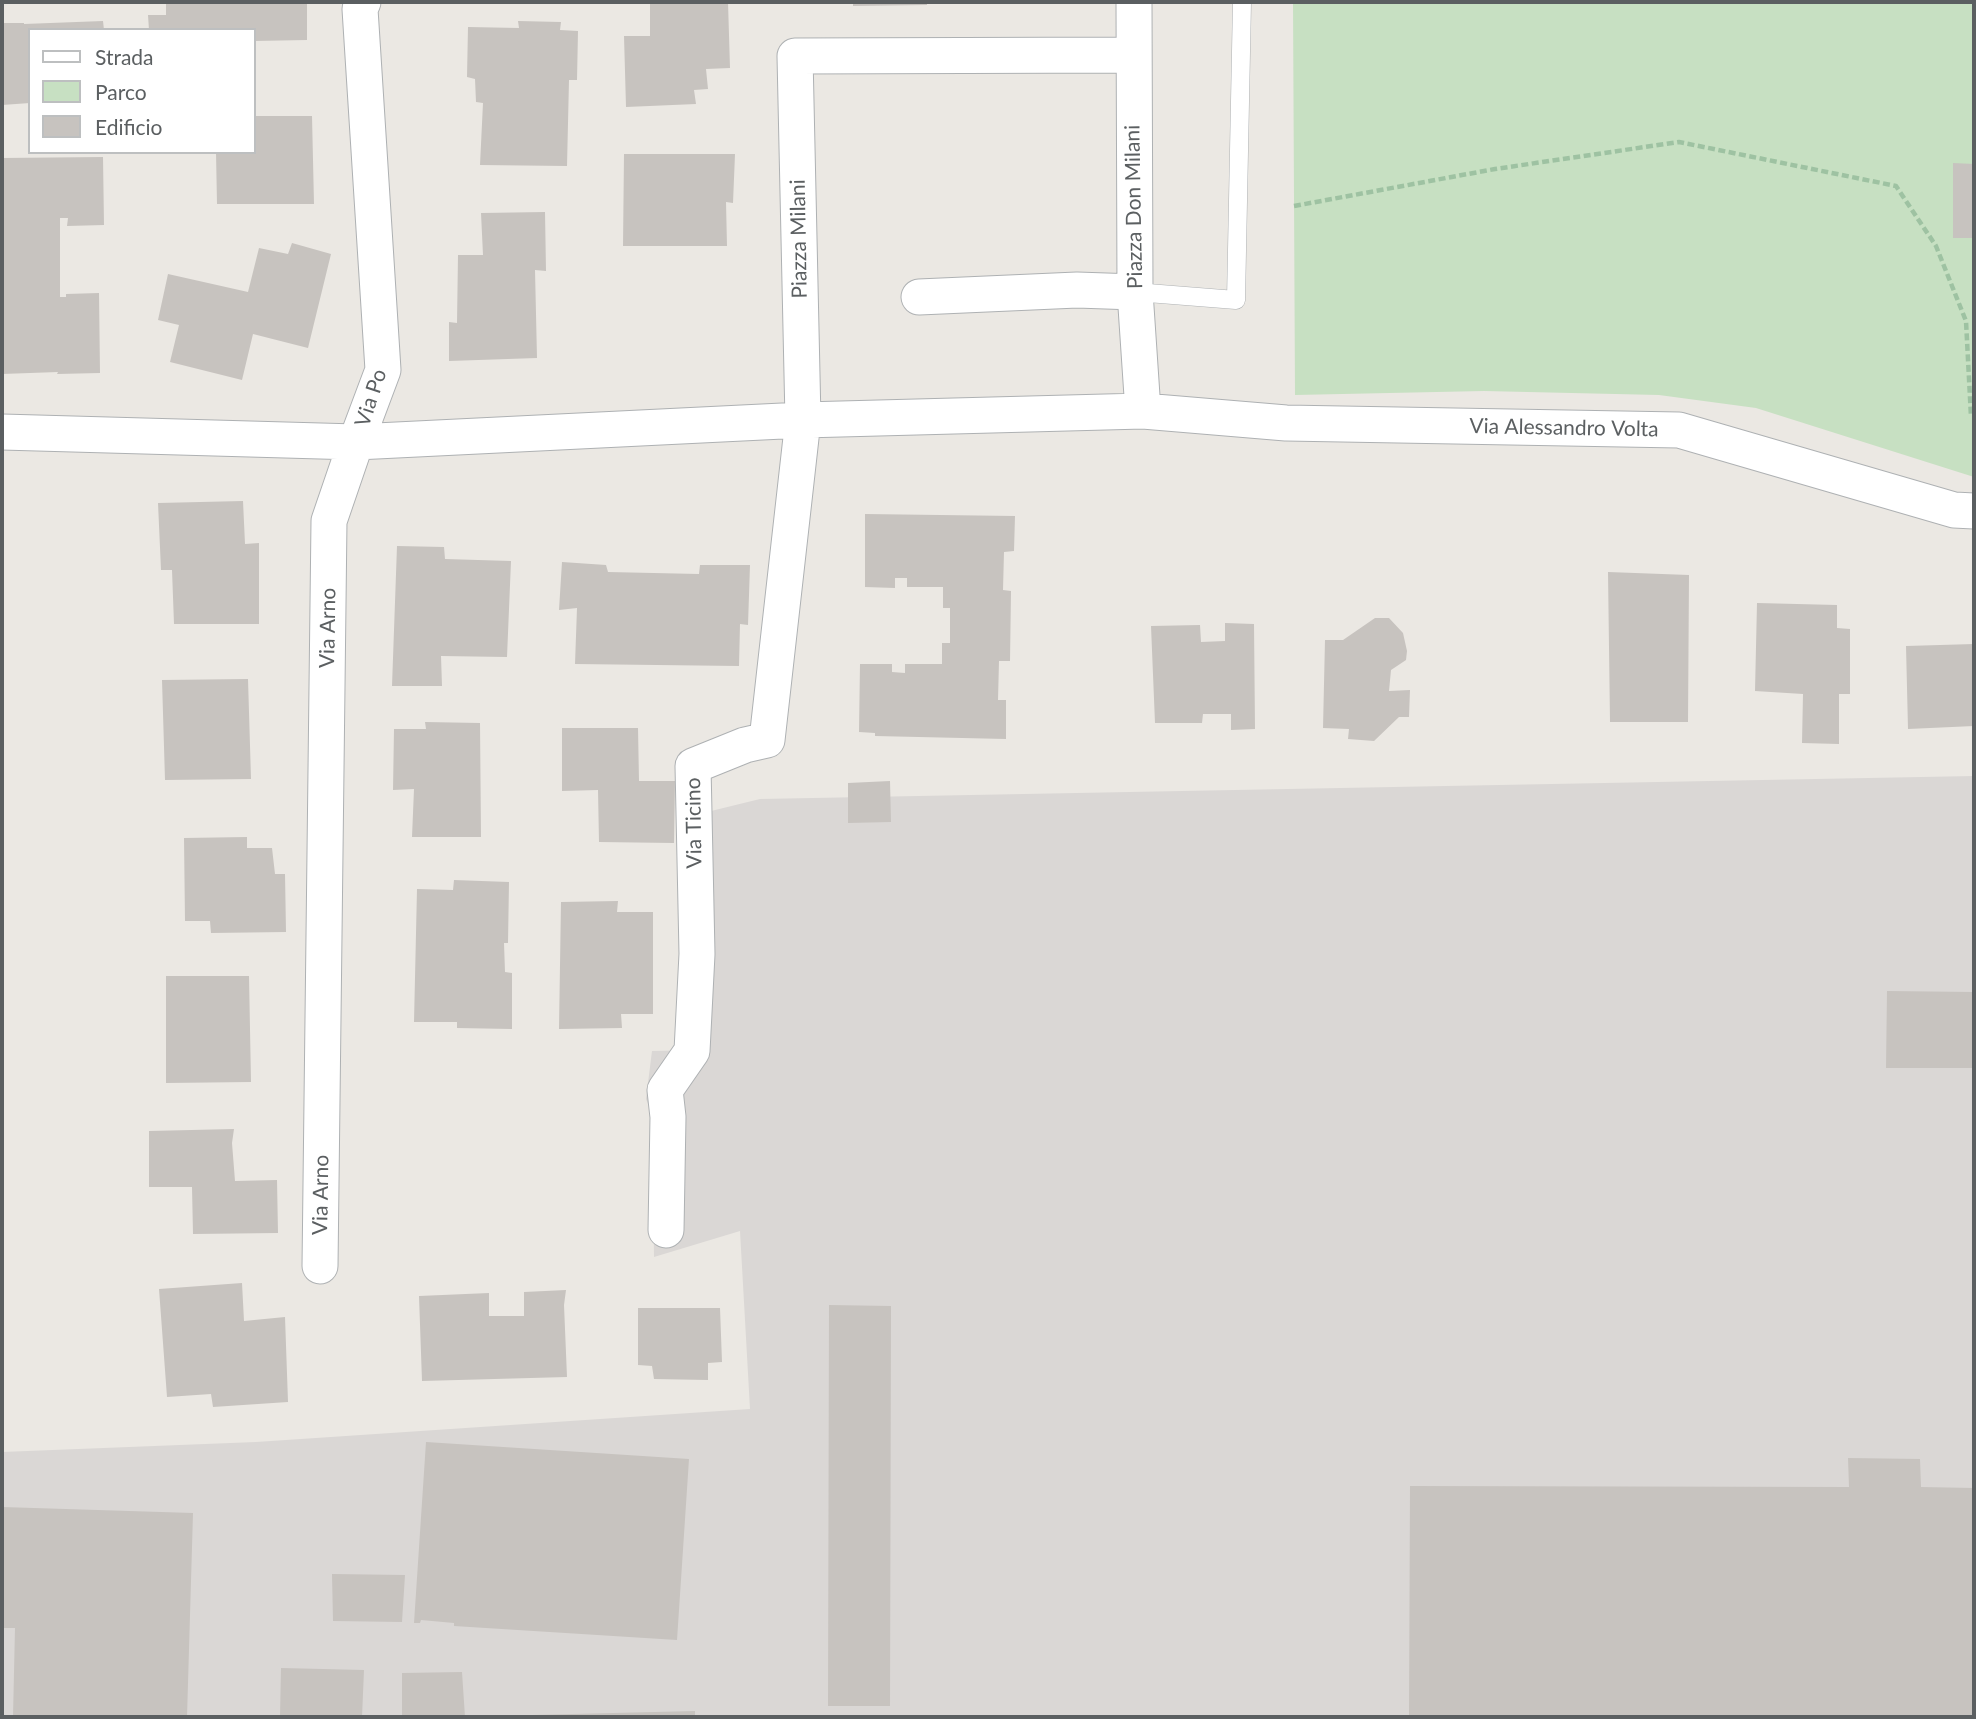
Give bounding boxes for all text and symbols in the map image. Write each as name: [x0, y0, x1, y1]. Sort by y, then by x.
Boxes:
legend: [28, 28, 256, 154]
text: Strada: [95, 44, 154, 69]
text: Parco: [95, 79, 147, 104]
text: Edificio: [95, 114, 162, 139]
street label: Piazza Don Milani: [1120, 125, 1148, 289]
street label: Piazza Milani: [785, 179, 813, 299]
street label: Via Po: [350, 366, 392, 430]
street label: Via Alessandro Volta: [1469, 414, 1659, 442]
street label: Via Arno: [315, 588, 341, 668]
street label: Via Ticino: [681, 777, 707, 869]
street label: Via Arno: [308, 1155, 334, 1235]

